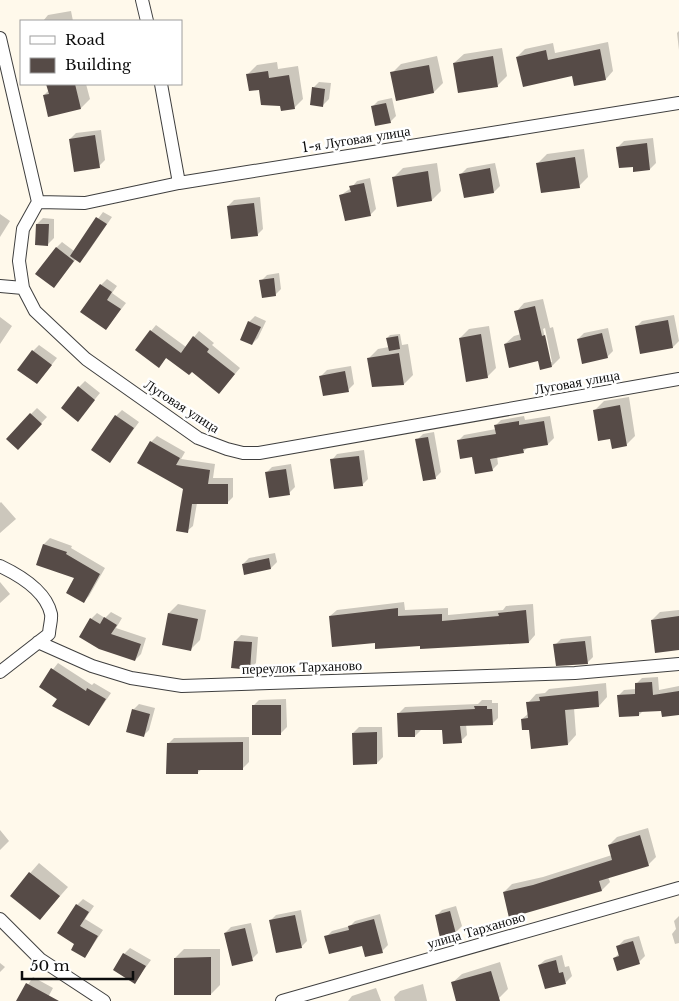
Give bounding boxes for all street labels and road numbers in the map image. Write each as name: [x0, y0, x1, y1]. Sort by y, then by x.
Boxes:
street label: 1-я Луговая улица: [301, 121, 412, 156]
street label: Луговая улица: [533, 366, 622, 398]
street label: Луговая улица: [141, 375, 224, 437]
street label: переулок Тарханово: [242, 656, 362, 678]
street label: улица Тарханово: [425, 907, 527, 953]

